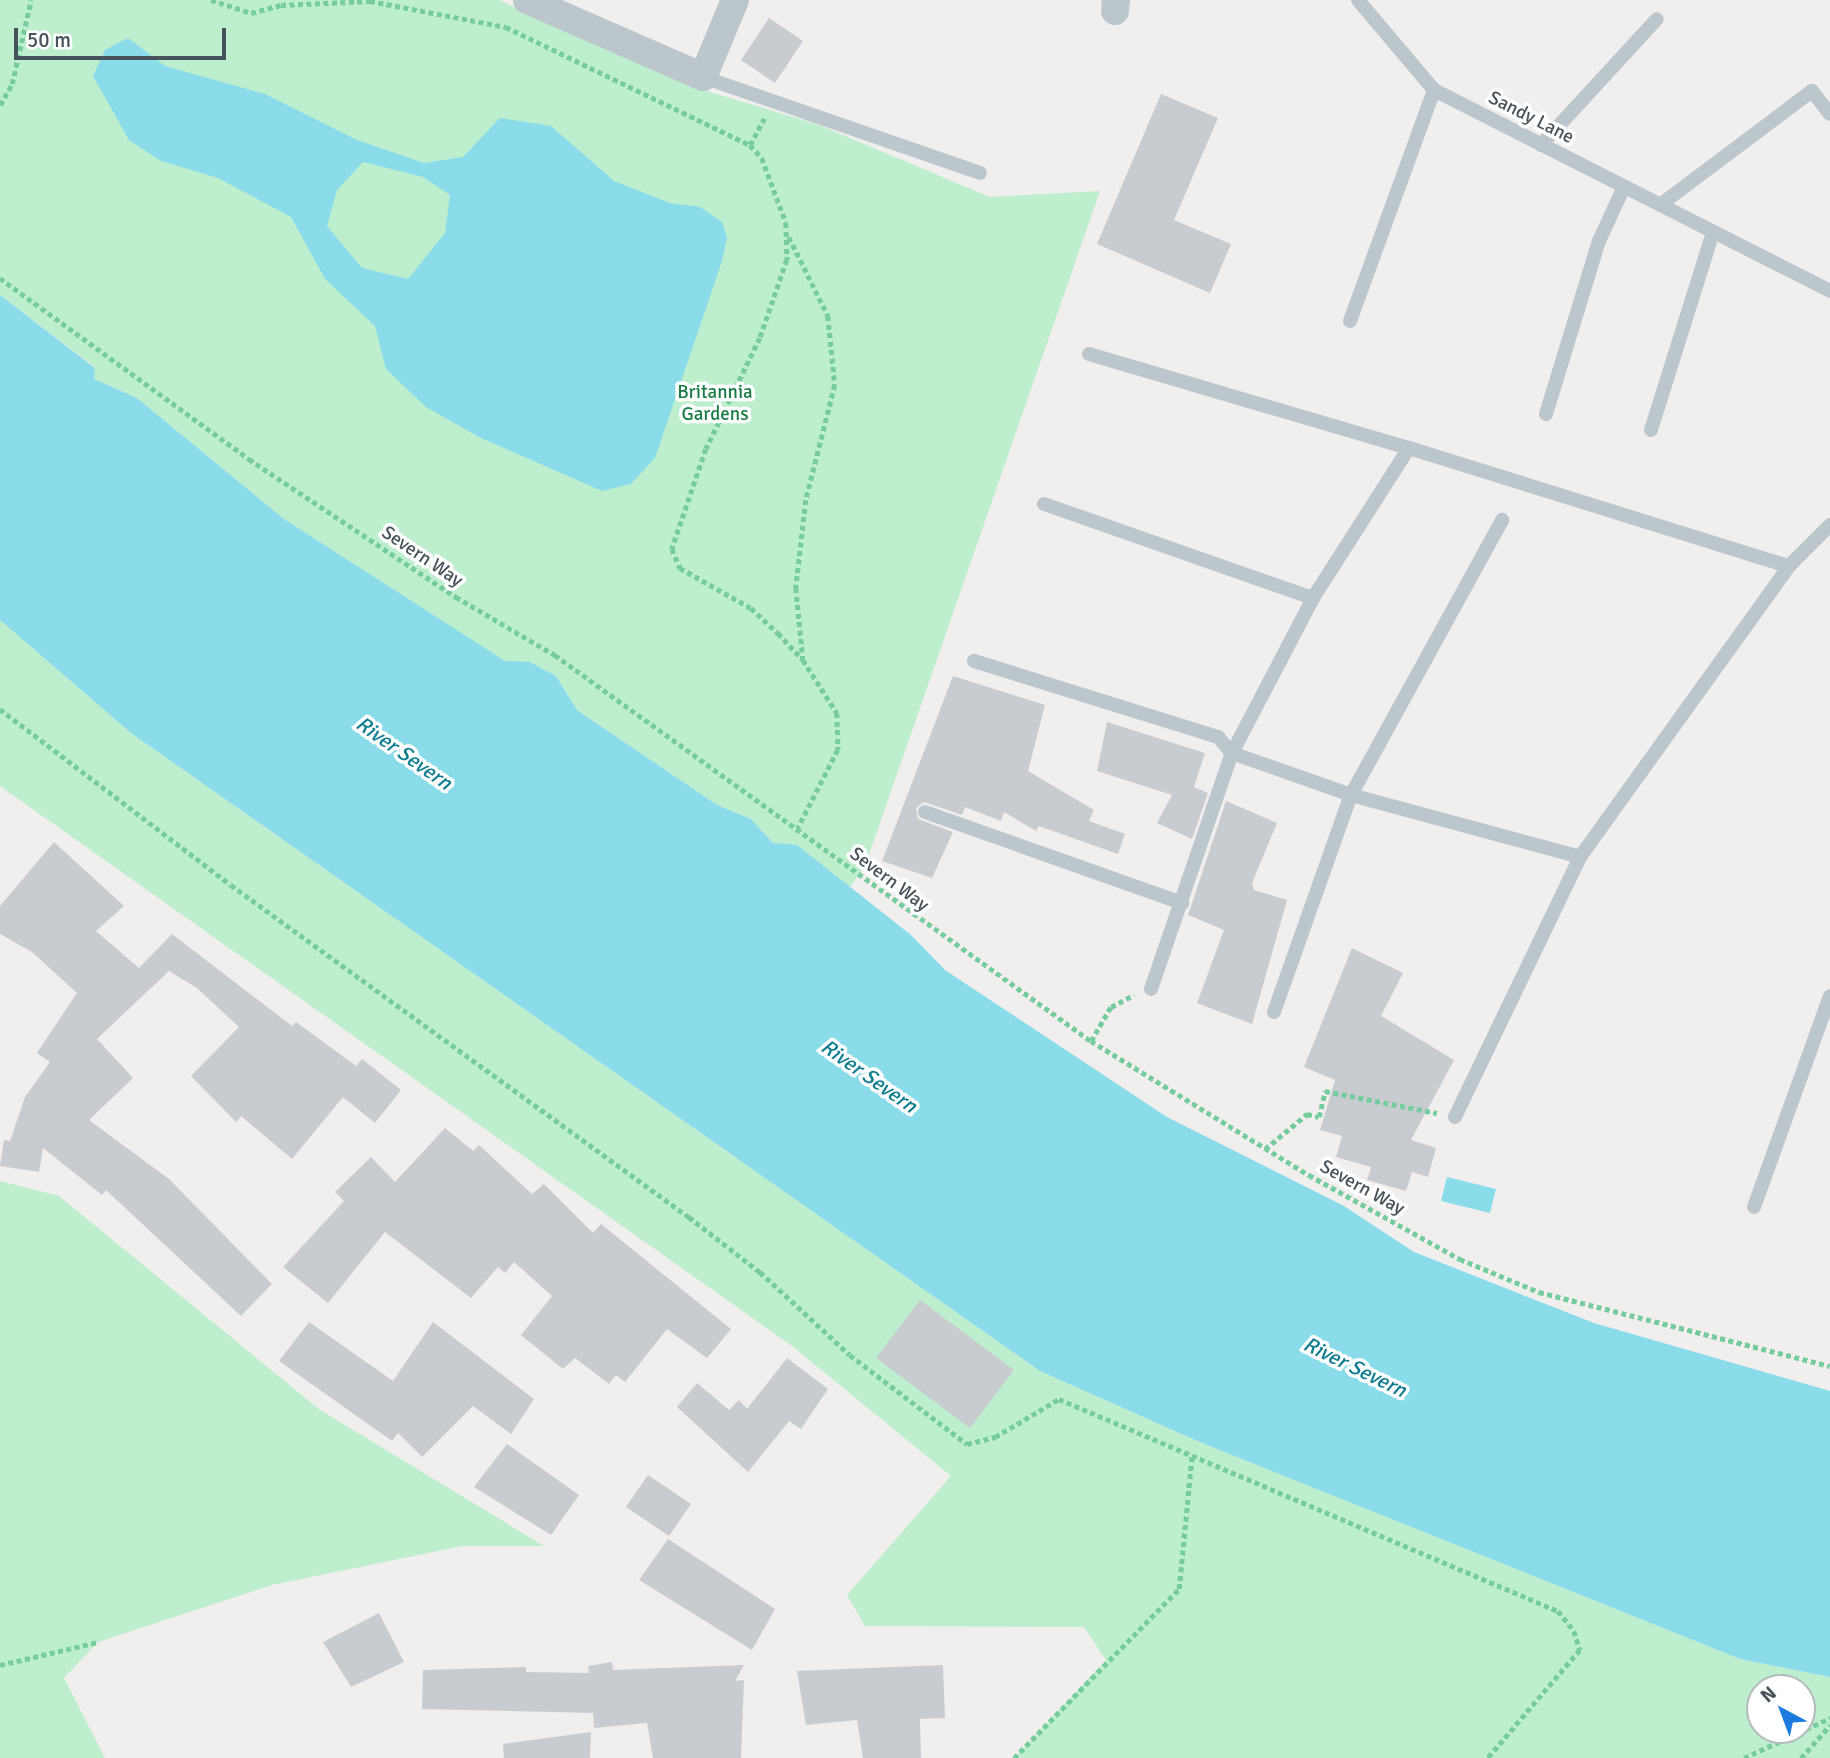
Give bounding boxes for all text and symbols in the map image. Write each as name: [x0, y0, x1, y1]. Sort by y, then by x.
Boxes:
scale bar: [18, 14, 229, 58]
text: 50 m: [27, 27, 71, 53]
street label: Sandy Lane: [1484, 87, 1578, 149]
park label: Britannia Gardens: [677, 382, 753, 426]
street label: Severn Way: [377, 522, 467, 592]
water label: River Severn: [351, 711, 457, 795]
street label: Severn Way: [845, 843, 933, 917]
water label: River Severn: [816, 1034, 922, 1118]
street label: Severn Way: [1316, 1155, 1408, 1221]
water label: River Severn: [1300, 1331, 1410, 1403]
north arrow: [1746, 1674, 1816, 1744]
text: N: [1756, 1681, 1781, 1708]

